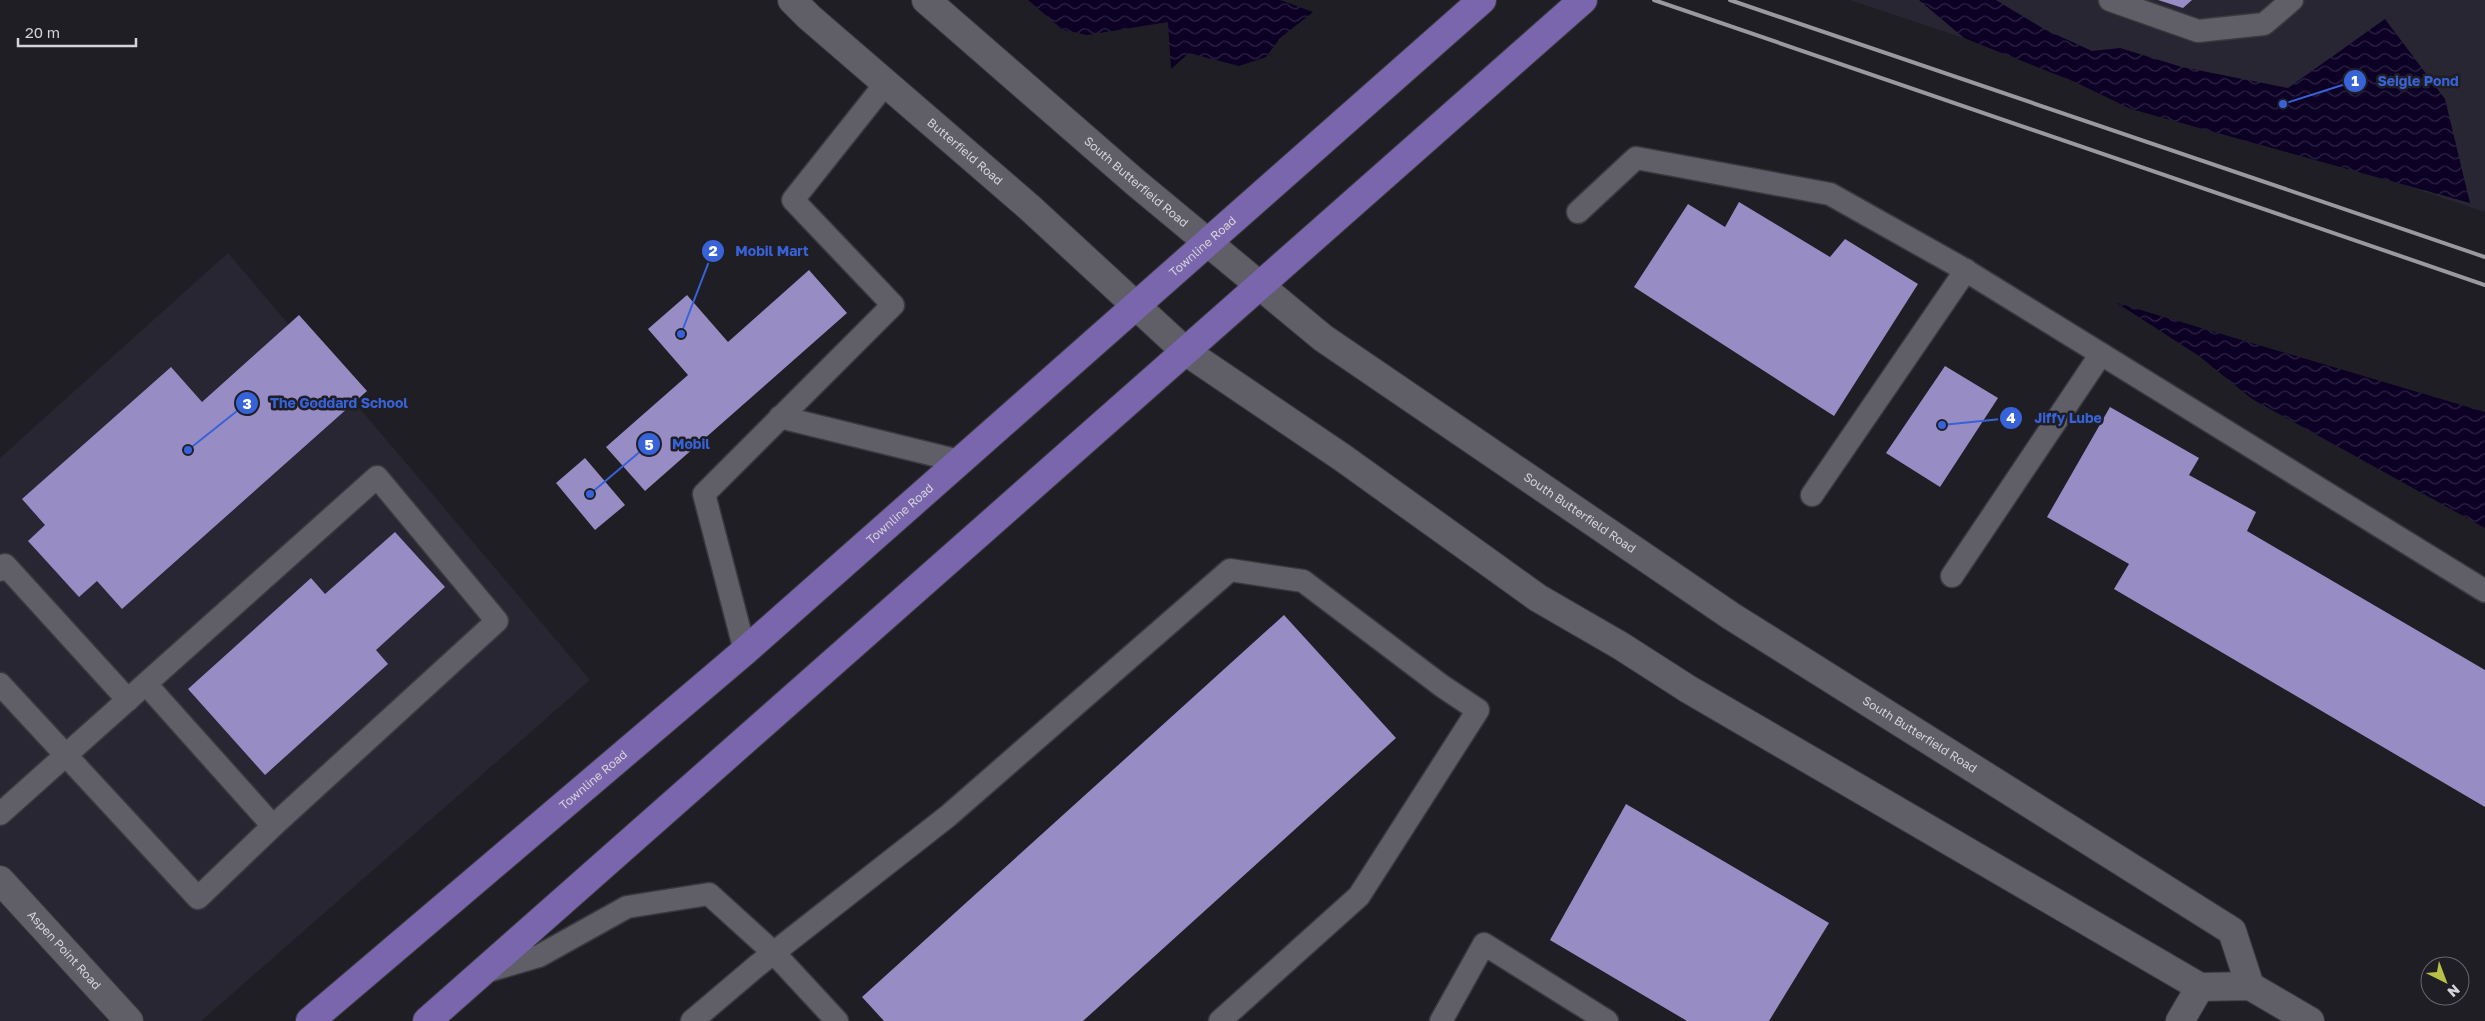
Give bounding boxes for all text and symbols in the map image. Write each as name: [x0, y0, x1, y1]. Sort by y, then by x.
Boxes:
scale bar: [18, 15, 135, 47]
text: 20 m: [25, 23, 60, 41]
callout: Seigle Pond: [2343, 66, 2469, 95]
text: 1: [2351, 71, 2359, 89]
text: Seigle Pond: [2377, 72, 2459, 89]
street label: Butterfield Road: [924, 115, 1006, 188]
street label: South Butterfield Road: [1081, 133, 1192, 230]
street label: Townline Road: [1166, 213, 1239, 280]
callout: Mobil Mart: [701, 237, 819, 266]
text: 2: [708, 241, 718, 259]
text: Mobil Mart: [735, 242, 809, 259]
callout: The Goddard School: [235, 389, 418, 418]
text: 3: [242, 394, 252, 412]
text: The Goddard School: [270, 394, 408, 411]
callout: Jiffy Lube: [1999, 404, 2111, 433]
text: 4: [2006, 408, 2016, 426]
text: Jiffy Lube: [2034, 409, 2102, 426]
callout: Mobil: [637, 430, 720, 459]
text: 5: [644, 435, 654, 453]
text: Mobil: [672, 435, 710, 452]
street label: South Butterfield Road: [1521, 469, 1639, 556]
street label: Townline Road: [863, 480, 936, 547]
street label: South Butterfield Road: [1860, 693, 1980, 776]
street label: Townline Road: [556, 747, 630, 813]
street label: Aspen Point Road: [25, 907, 104, 992]
north arrow: [2420, 956, 2470, 1006]
text: N: [2444, 981, 2464, 1001]

